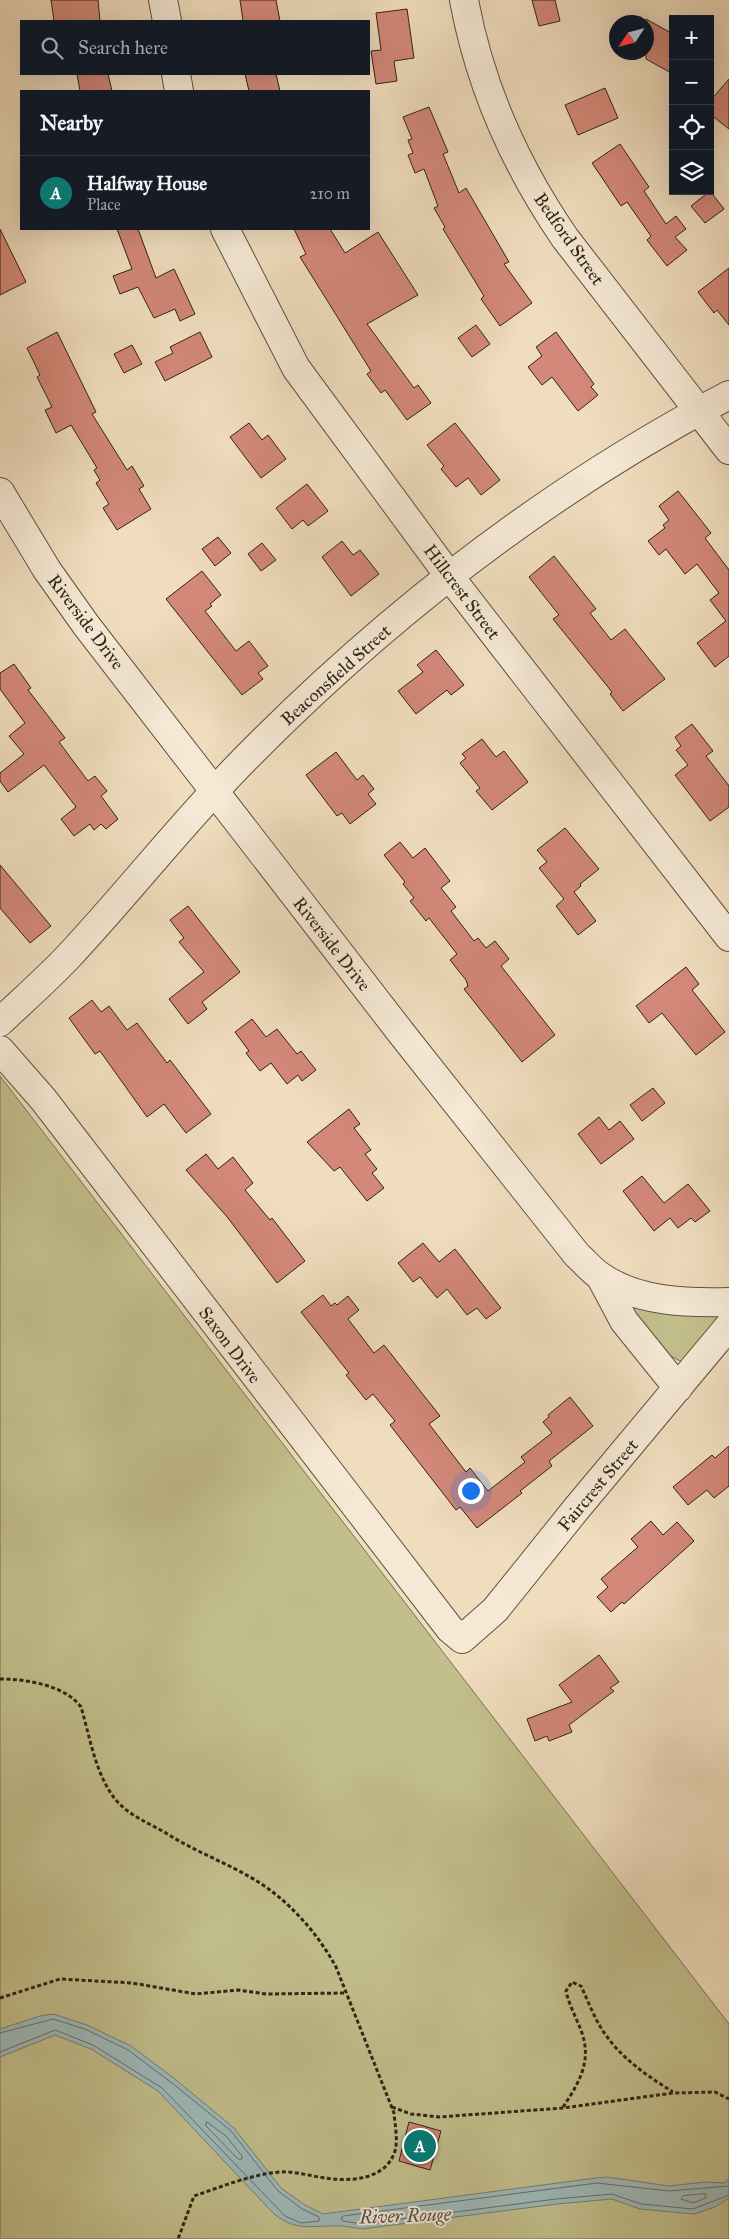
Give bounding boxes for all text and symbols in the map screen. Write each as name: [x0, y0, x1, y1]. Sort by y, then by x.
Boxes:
north arrow: [609, 15, 654, 60]
map controls: [669, 15, 714, 195]
button: +: [669, 15, 714, 60]
search box: [20, 20, 370, 75]
icon: search: [38, 34, 66, 62]
text: Search here: [78, 36, 168, 59]
button: −: [669, 60, 714, 105]
button: locate: [669, 105, 714, 150]
text: Nearby: [40, 110, 103, 136]
button: layers: [669, 150, 714, 195]
text: Halfway House: [87, 172, 207, 195]
text: A: [51, 184, 61, 203]
text: 210 m: [310, 184, 350, 203]
street label: Bedford Street: [529, 189, 609, 290]
text: Place: [87, 195, 121, 214]
street label: Hillcrest Street: [419, 540, 505, 644]
street label: Riverside Drive: [43, 570, 129, 674]
street label: Beaconsfield Street: [276, 619, 396, 730]
street label: Riverside Drive: [288, 892, 376, 996]
street label: Saxon Drive: [194, 1302, 266, 1388]
street label: Faircrest Street: [553, 1434, 643, 1536]
your location: [458, 1478, 484, 1504]
pin: A: [404, 2127, 436, 2165]
water label: River Rouge: [358, 2202, 452, 2229]

